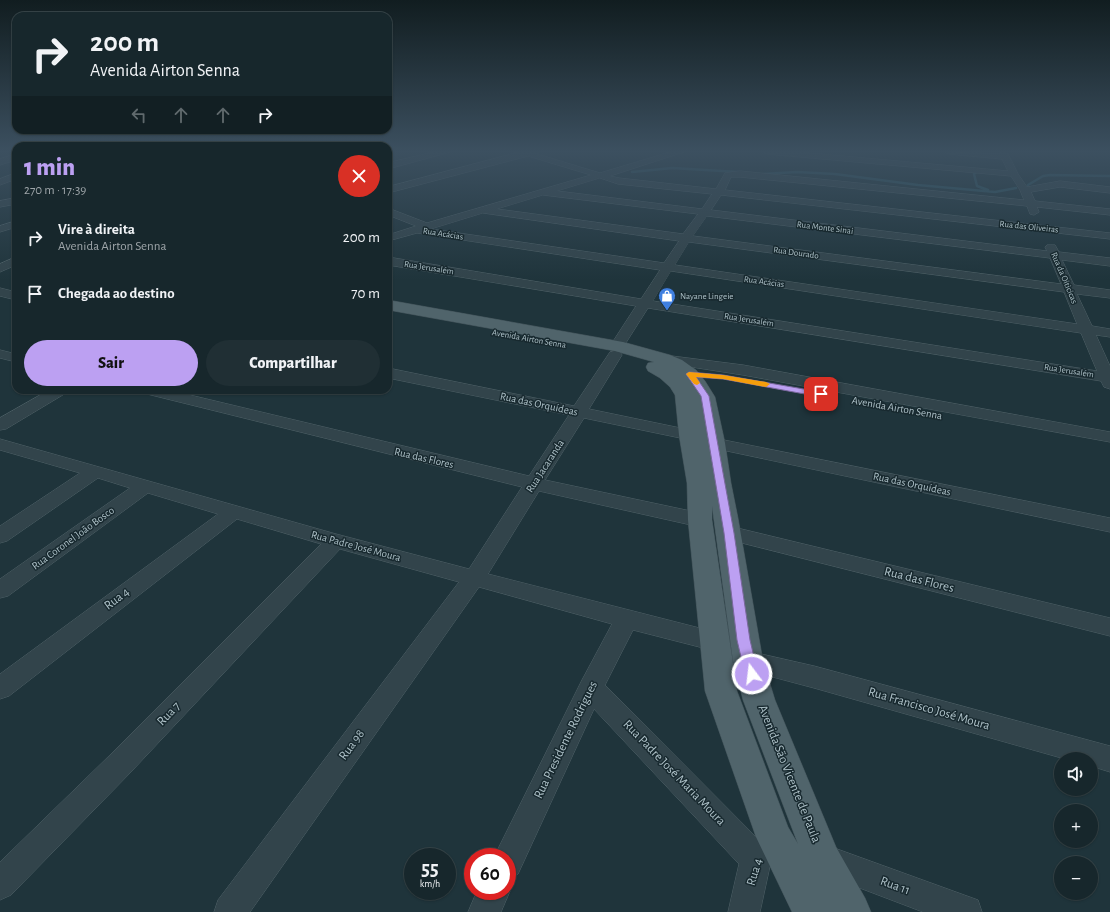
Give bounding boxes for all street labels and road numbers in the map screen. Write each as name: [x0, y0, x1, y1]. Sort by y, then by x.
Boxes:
street label: Rua das Oliveiras: [999, 219, 1059, 235]
street label: Rua Monte Sinai: [796, 220, 854, 236]
street label: Rua Acácias: [422, 226, 464, 242]
street label: Rua Dourado: [773, 245, 820, 261]
street label: Rua da Oiticicas: [1049, 251, 1079, 305]
street label: Rua Jerusalém: [403, 260, 455, 276]
street label: Rua Acácias: [743, 275, 785, 289]
street label: Rua Jerusalém: [723, 312, 775, 328]
street label: Avenida Airton Senna: [491, 328, 567, 350]
street label: Rua Jerusalém: [1043, 363, 1095, 379]
street label: Rua das Orquídeas: [499, 390, 579, 418]
street label: Avenida Airton Senna: [851, 395, 943, 421]
street label: Rua Jacaranda: [524, 438, 566, 494]
street label: Rua das Flores: [393, 446, 455, 470]
street label: Rua das Orquídeas: [872, 470, 952, 498]
street label: Rua Coronel João Bosco: [30, 504, 116, 572]
street label: Rua Padre José Moura: [310, 529, 402, 563]
street label: Rua das Flores: [883, 565, 955, 595]
street label: Rua 4: [102, 585, 132, 613]
street label: Rua Presidente Rodrigues: [532, 679, 600, 801]
street label: Rua Francisco José Moura: [867, 685, 991, 733]
street label: Rua 7: [155, 699, 184, 728]
street label: Avenida São Vicente de Paula: [755, 703, 823, 845]
street label: Rua Padre José Maria Moura: [620, 718, 728, 828]
street label: Rua 98: [337, 727, 367, 763]
street label: Rua 4: [745, 857, 765, 887]
street label: Rua 11: [878, 875, 912, 897]

